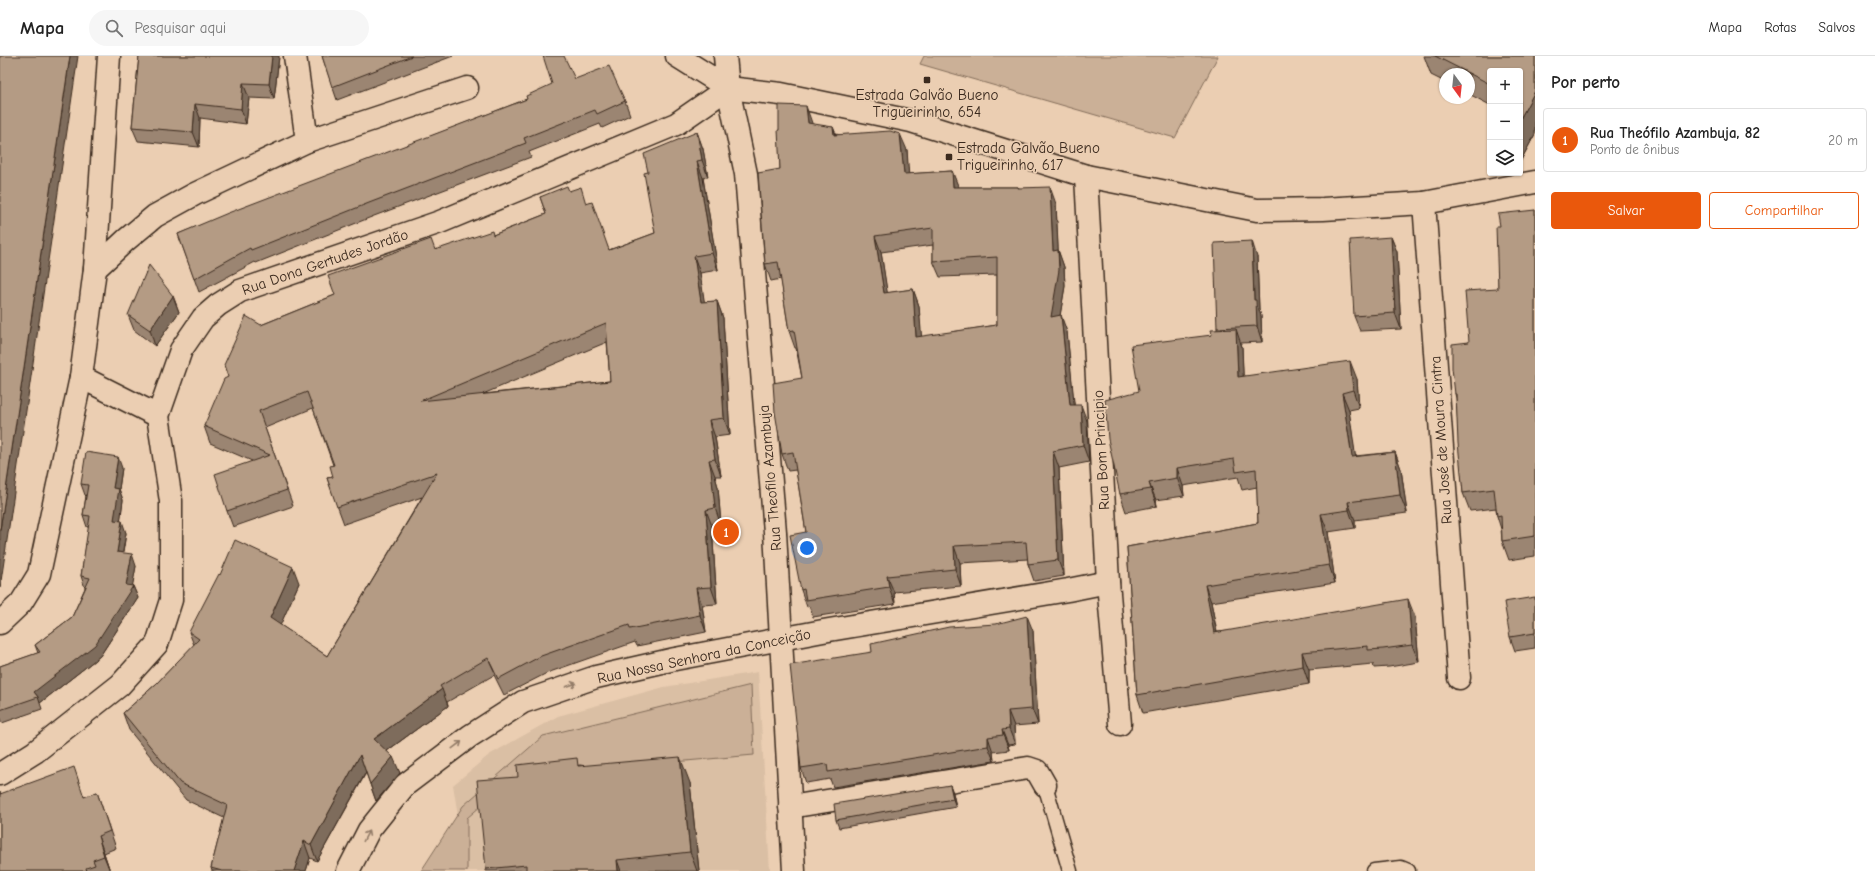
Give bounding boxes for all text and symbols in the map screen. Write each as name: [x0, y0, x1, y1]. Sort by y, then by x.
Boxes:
search box: [89, 10, 369, 46]
text: Mapa: [20, 17, 65, 39]
icon: search: [103, 17, 125, 39]
text: Pesquisar aqui: [135, 19, 226, 37]
text: Mapa: [1709, 19, 1742, 36]
text: Rotas: [1764, 19, 1796, 36]
text: Salvos: [1818, 19, 1855, 36]
north arrow: [1439, 68, 1475, 104]
map controls: [1487, 68, 1523, 176]
button: +: [1487, 68, 1523, 104]
text: Por perto: [1551, 73, 1620, 92]
marker: Estrada Galvão Bueno Trigueirinho, 654: [922, 75, 932, 85]
place label: Estrada Galvão Bueno Trigueirinho, 654: [856, 86, 998, 121]
button: −: [1487, 104, 1523, 140]
text: Rua Theófilo Azambuja, 82: [1590, 124, 1760, 142]
text: 1: [1562, 133, 1568, 148]
text: 20 m: [1828, 133, 1858, 148]
place label: Estrada Galvão Bueno Trigueirinho, 617: [957, 139, 1100, 174]
button: layers: [1487, 140, 1523, 176]
text: Ponto de ônibus: [1590, 142, 1679, 157]
marker: Estrada Galvão Bueno Trigueirinho, 617: [944, 152, 954, 162]
button: Salvar: [1551, 192, 1701, 229]
button: Compartilhar: [1709, 192, 1859, 229]
street label: Rua Dona Gertudes Jordão: [240, 225, 411, 299]
street label: Rua José de Moura Cintra: [1426, 355, 1456, 525]
street label: Rua Bom Principio: [1089, 390, 1113, 510]
street label: Rua Theofilo Azambuja: [755, 404, 785, 552]
pin: 1: [713, 517, 739, 547]
your location: [797, 538, 817, 558]
street label: Rua Nossa Senhora da Conceição: [596, 625, 813, 687]
one-way arrow: [565, 681, 577, 689]
one-way arrow: [452, 741, 463, 750]
one-way arrow: [363, 831, 371, 843]

